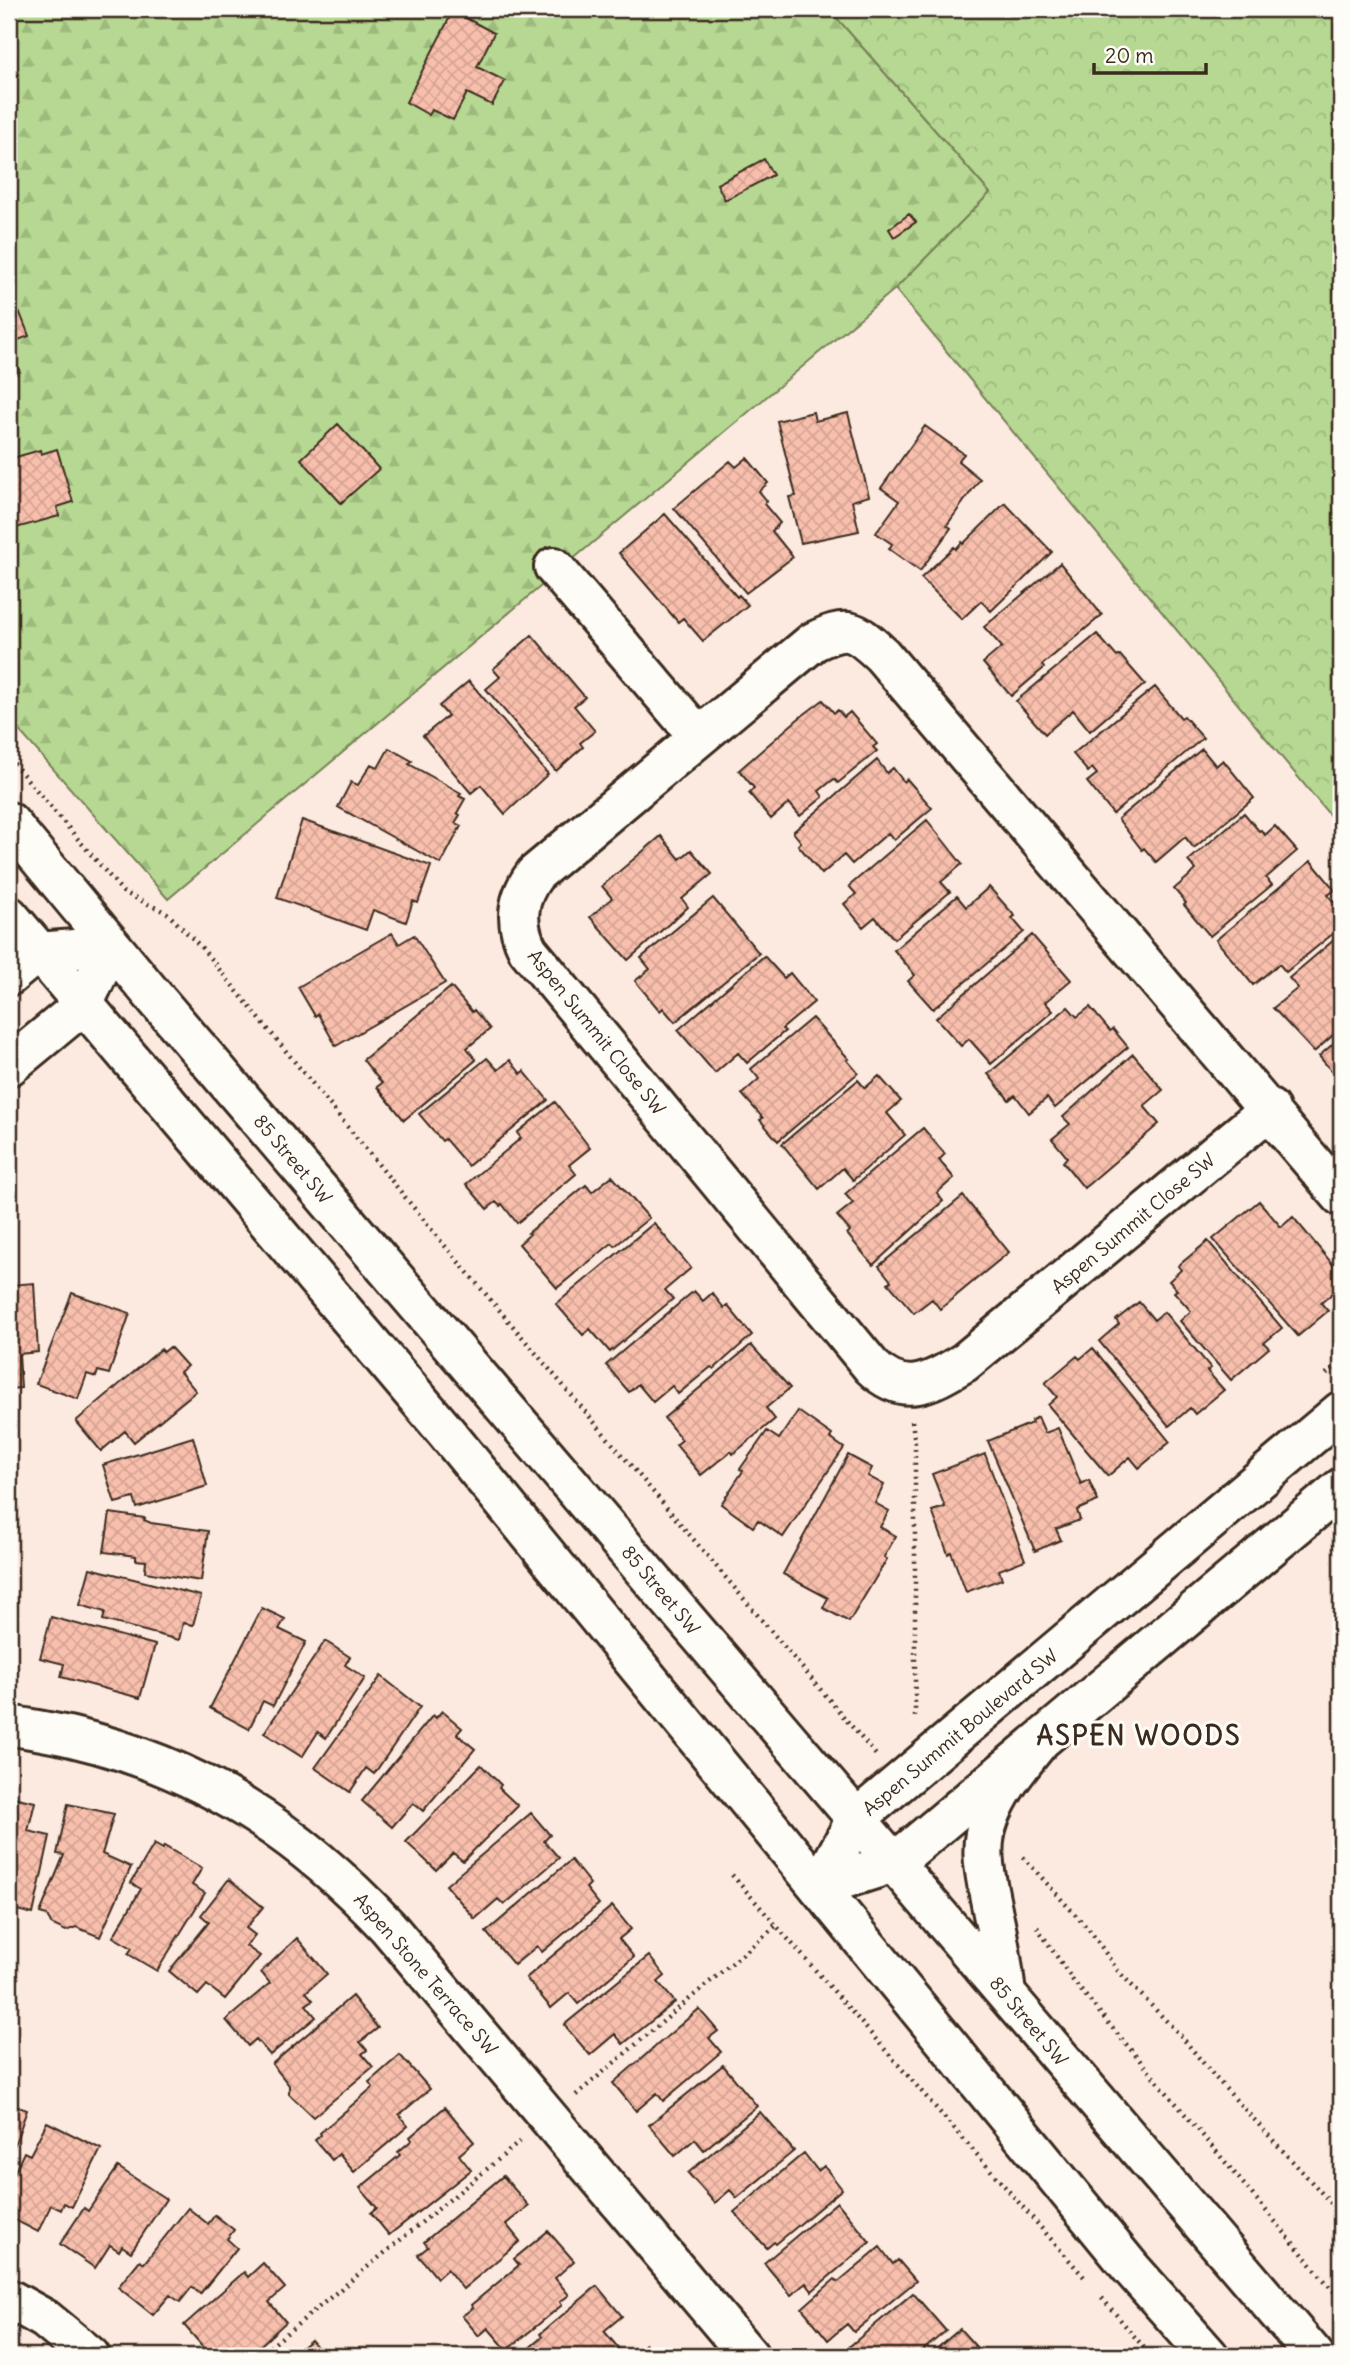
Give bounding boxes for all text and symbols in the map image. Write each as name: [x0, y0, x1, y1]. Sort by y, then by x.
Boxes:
scale bar: [1094, 32, 1206, 76]
text: 20 m: [1105, 42, 1154, 69]
street label: Aspen Summit Close SW: [523, 944, 671, 1120]
street label: 85 Street SW: [249, 1109, 337, 1209]
street label: Aspen Summit Close SW: [1046, 1148, 1220, 1298]
street label: 85 Street SW: [617, 1540, 705, 1640]
street label: Aspen Summit Boulevard SW: [858, 1643, 1062, 1821]
district label: ASPEN WOODS: [1037, 1719, 1242, 1752]
street label: Aspen Stone Terrace SW: [349, 1888, 503, 2060]
street label: 85 Street SW: [985, 1971, 1073, 2071]

